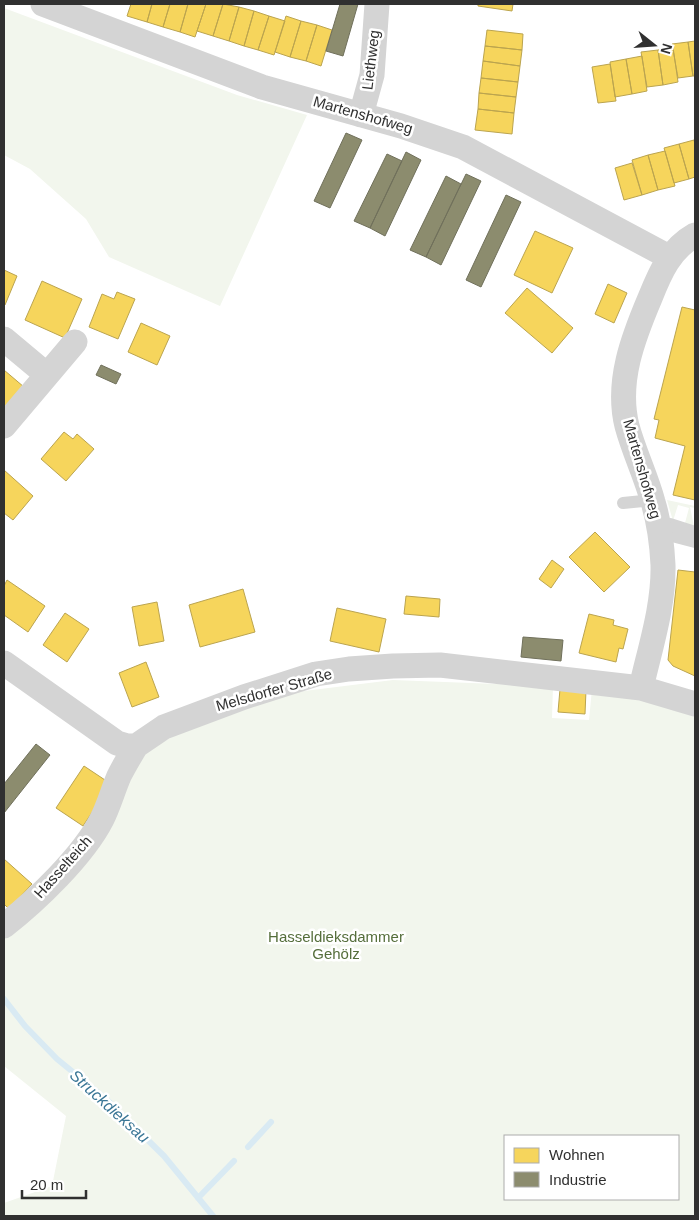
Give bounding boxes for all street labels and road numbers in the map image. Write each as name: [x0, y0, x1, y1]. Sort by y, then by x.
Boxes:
street label: Liethweg: [358, 29, 383, 91]
street label: Martenshofweg: [312, 92, 415, 137]
street label: Martenshofweg: [620, 417, 665, 520]
street label: Melsdorfer Straße: [214, 665, 334, 714]
street label: Hasselteich: [30, 832, 95, 901]

